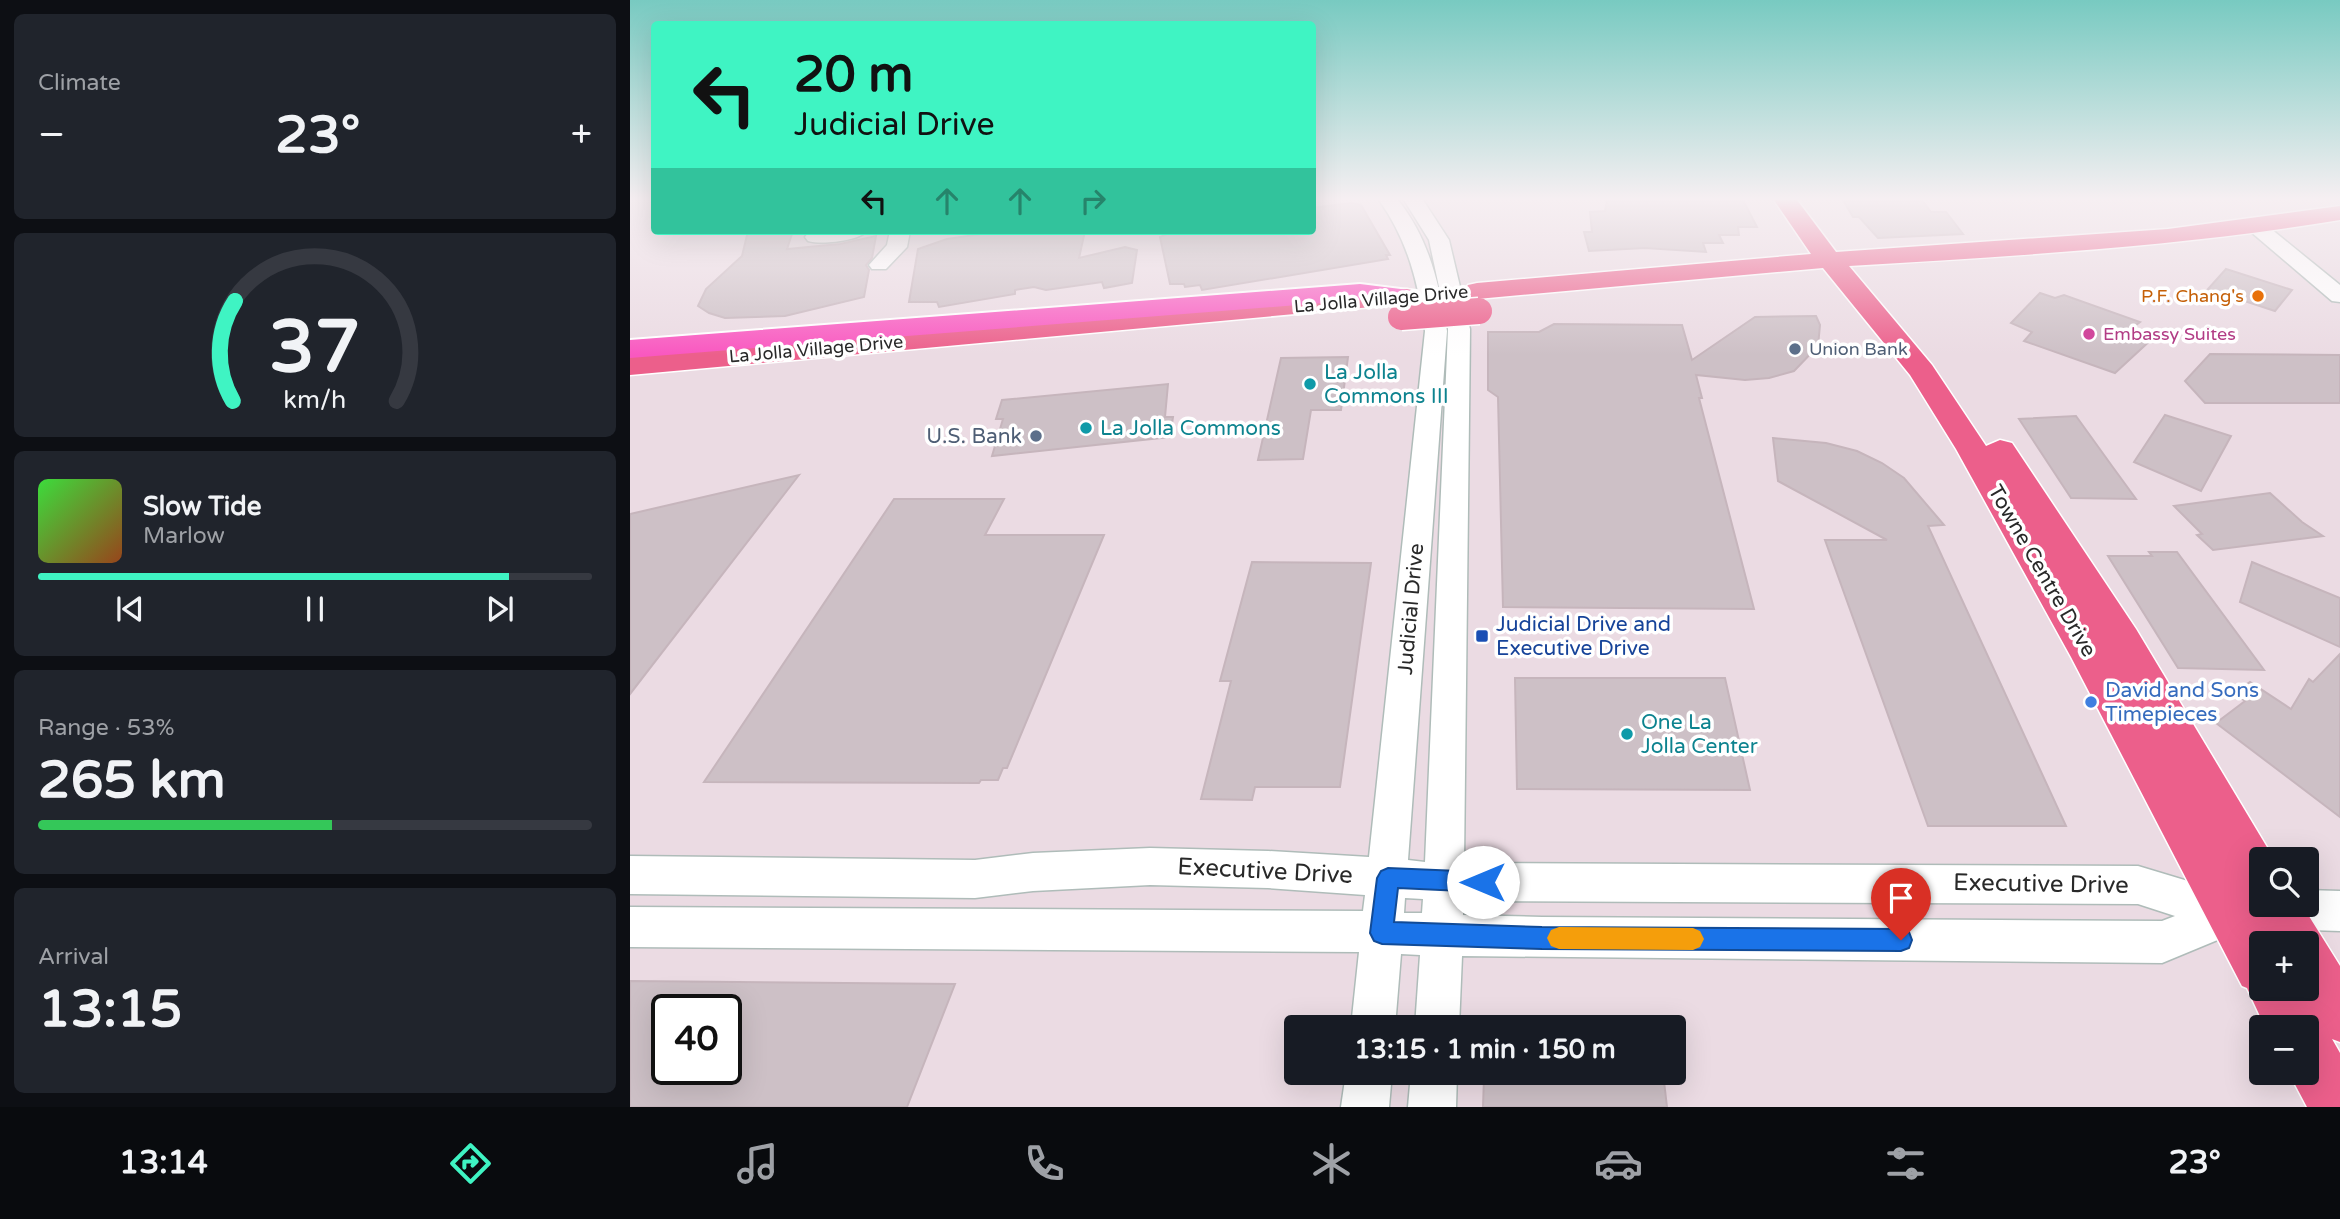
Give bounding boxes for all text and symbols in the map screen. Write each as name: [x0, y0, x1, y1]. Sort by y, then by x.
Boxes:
text: 20 m: [794, 46, 913, 105]
icon: left: [679, 49, 770, 140]
text: Climate: [38, 69, 121, 97]
text: 23°: [275, 104, 360, 167]
text: Judicial Drive: [794, 106, 995, 144]
text: −: [38, 112, 65, 158]
text: +: [571, 112, 592, 158]
icon: left: [855, 182, 893, 220]
icon: ahead: [928, 182, 966, 220]
icon: ahead: [1001, 182, 1039, 220]
icon: right: [1074, 182, 1112, 220]
street label: La Jolla Village Drive: [1293, 280, 1469, 318]
place label: P.F. Chang's: [2141, 285, 2244, 307]
marker: P.F. Chang's: [2250, 288, 2266, 304]
text: 37: [269, 304, 361, 392]
place label: Embassy Suites: [2103, 323, 2236, 345]
marker: Embassy Suites: [2081, 326, 2097, 342]
street label: La Jolla Village Drive: [728, 330, 904, 368]
place label: Union Bank: [1809, 338, 1908, 360]
marker: Union Bank: [1787, 341, 1803, 357]
place label: La Jolla Commons III: [1324, 360, 1449, 409]
marker: La Jolla Commons III: [1302, 376, 1318, 392]
text: km/h: [284, 385, 346, 415]
place label: La Jolla Commons: [1100, 416, 1281, 441]
marker: La Jolla Commons: [1078, 420, 1094, 436]
place label: U.S. Bank: [926, 424, 1022, 449]
marker: U.S. Bank: [1028, 428, 1044, 444]
street label: Towne Centre Drive: [1983, 481, 2101, 661]
text: Slow Tide: [143, 491, 261, 522]
text: Marlow: [143, 522, 225, 550]
street label: Judicial Drive: [1393, 542, 1429, 676]
icon: previous: [111, 590, 149, 628]
icon: pause: [296, 590, 334, 628]
icon: next: [481, 590, 519, 628]
place label: Judicial Drive and Executive Drive: [1496, 612, 1671, 661]
marker: Judicial Drive and Executive Drive: [1474, 628, 1490, 644]
place label: David and Sons Timepieces: [2105, 678, 2259, 727]
marker: David and Sons Timepieces: [2083, 694, 2099, 710]
place label: One La Jolla Center: [1641, 710, 1758, 759]
text: Range · 53%: [38, 714, 174, 742]
marker: One La Jolla Center: [1619, 726, 1635, 742]
text: 265 km: [38, 749, 226, 812]
position arrow: [1446, 845, 1520, 919]
map controls: [2249, 847, 2319, 1085]
button: search: [2249, 847, 2319, 917]
street label: Executive Drive: [1177, 852, 1353, 890]
pin: [1871, 868, 1931, 940]
street label: Executive Drive: [1953, 868, 2129, 900]
icon: arrive: [1882, 879, 1920, 917]
button: +: [2249, 931, 2319, 1001]
text: Arrival: [38, 943, 109, 971]
text: 13:15: [38, 978, 182, 1041]
speed limit sign: 40: [651, 994, 742, 1085]
button: −: [2249, 1015, 2319, 1085]
text: 13:15 · 1 min · 150 m: [1354, 1034, 1616, 1065]
icon: directions: [446, 1139, 495, 1188]
icon: music: [733, 1139, 782, 1188]
icon: phone: [1020, 1139, 1069, 1188]
icon: climate: [1307, 1139, 1356, 1188]
icon: car: [1594, 1139, 1643, 1188]
icon: filters: [1881, 1139, 1930, 1188]
text: 13:14: [119, 1144, 208, 1182]
text: 23°: [2169, 1144, 2221, 1182]

